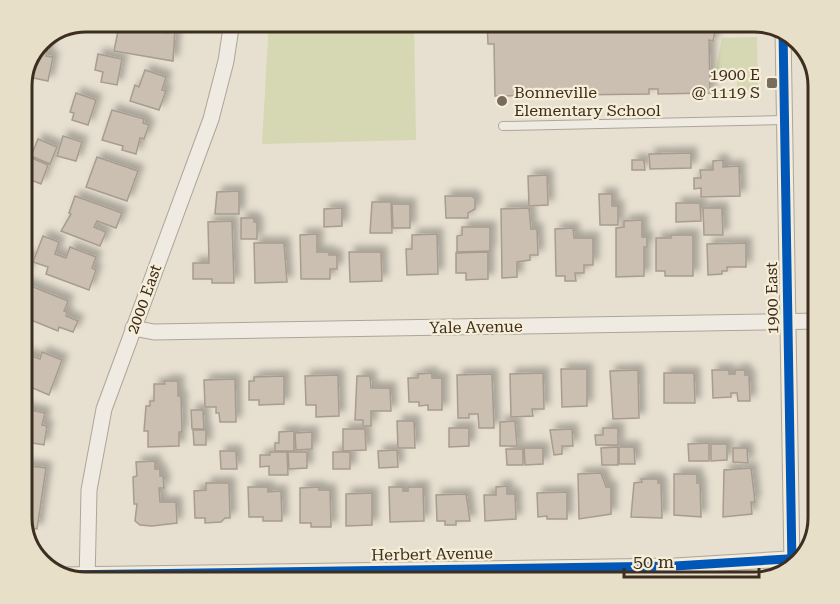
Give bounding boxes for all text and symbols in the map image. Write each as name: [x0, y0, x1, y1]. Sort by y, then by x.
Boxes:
place label: 1900 E @ 1119 S: [691, 65, 760, 102]
marker: 1900 E @ 1119 S: [765, 76, 779, 90]
place label: Bonneville Elementary School: [514, 83, 661, 120]
marker: Bonneville Elementary School: [495, 94, 509, 108]
street label: 2000 East: [123, 262, 165, 336]
street label: 1900 East: [762, 262, 782, 334]
street label: Yale Avenue: [429, 317, 523, 337]
scale bar: [624, 541, 759, 579]
street label: Herbert Avenue: [371, 543, 493, 565]
text: 50 m: [633, 551, 674, 572]

